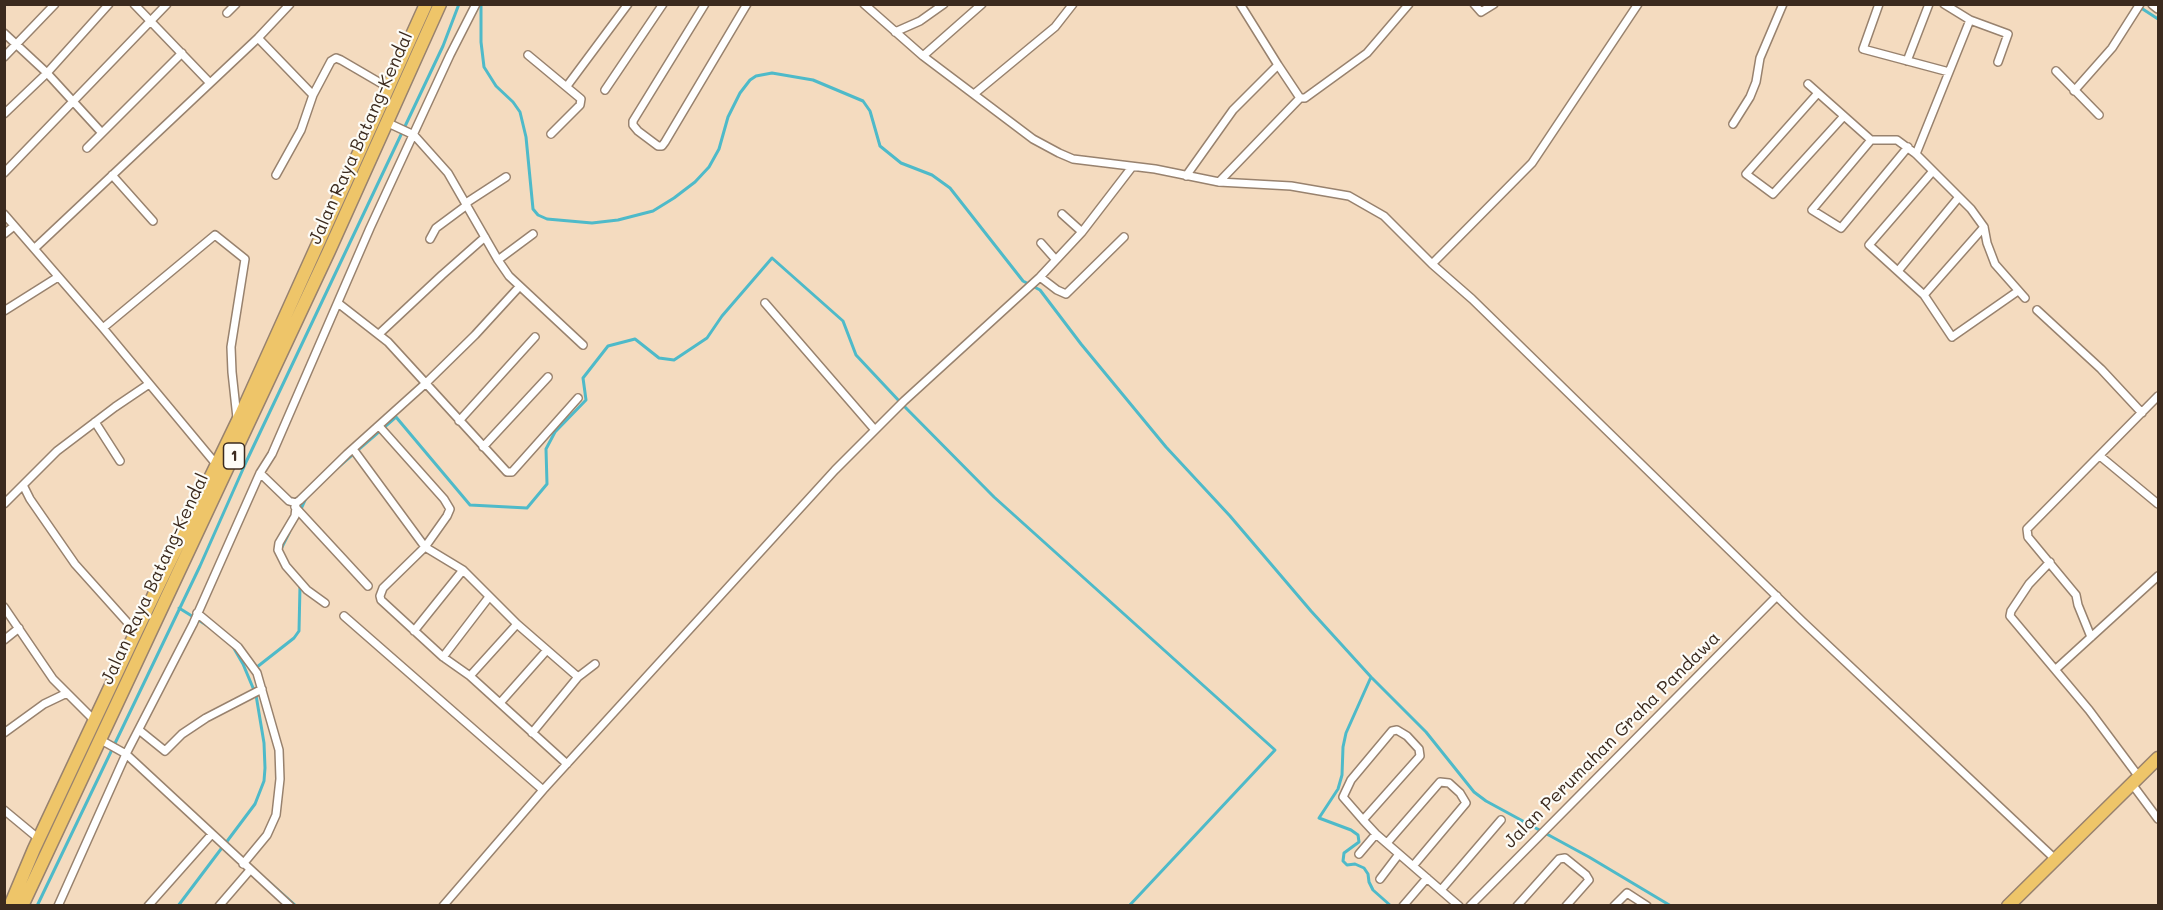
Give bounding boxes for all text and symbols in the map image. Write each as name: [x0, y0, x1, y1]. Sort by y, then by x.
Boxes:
street label: Jalan Raya Batang-Kendal: [304, 28, 418, 248]
road number: 1: [224, 443, 244, 469]
street label: Jalan Raya Batang-Kendal: [97, 470, 213, 688]
street label: Jalan Perumahan Graha Pandawa: [1499, 627, 1725, 853]

